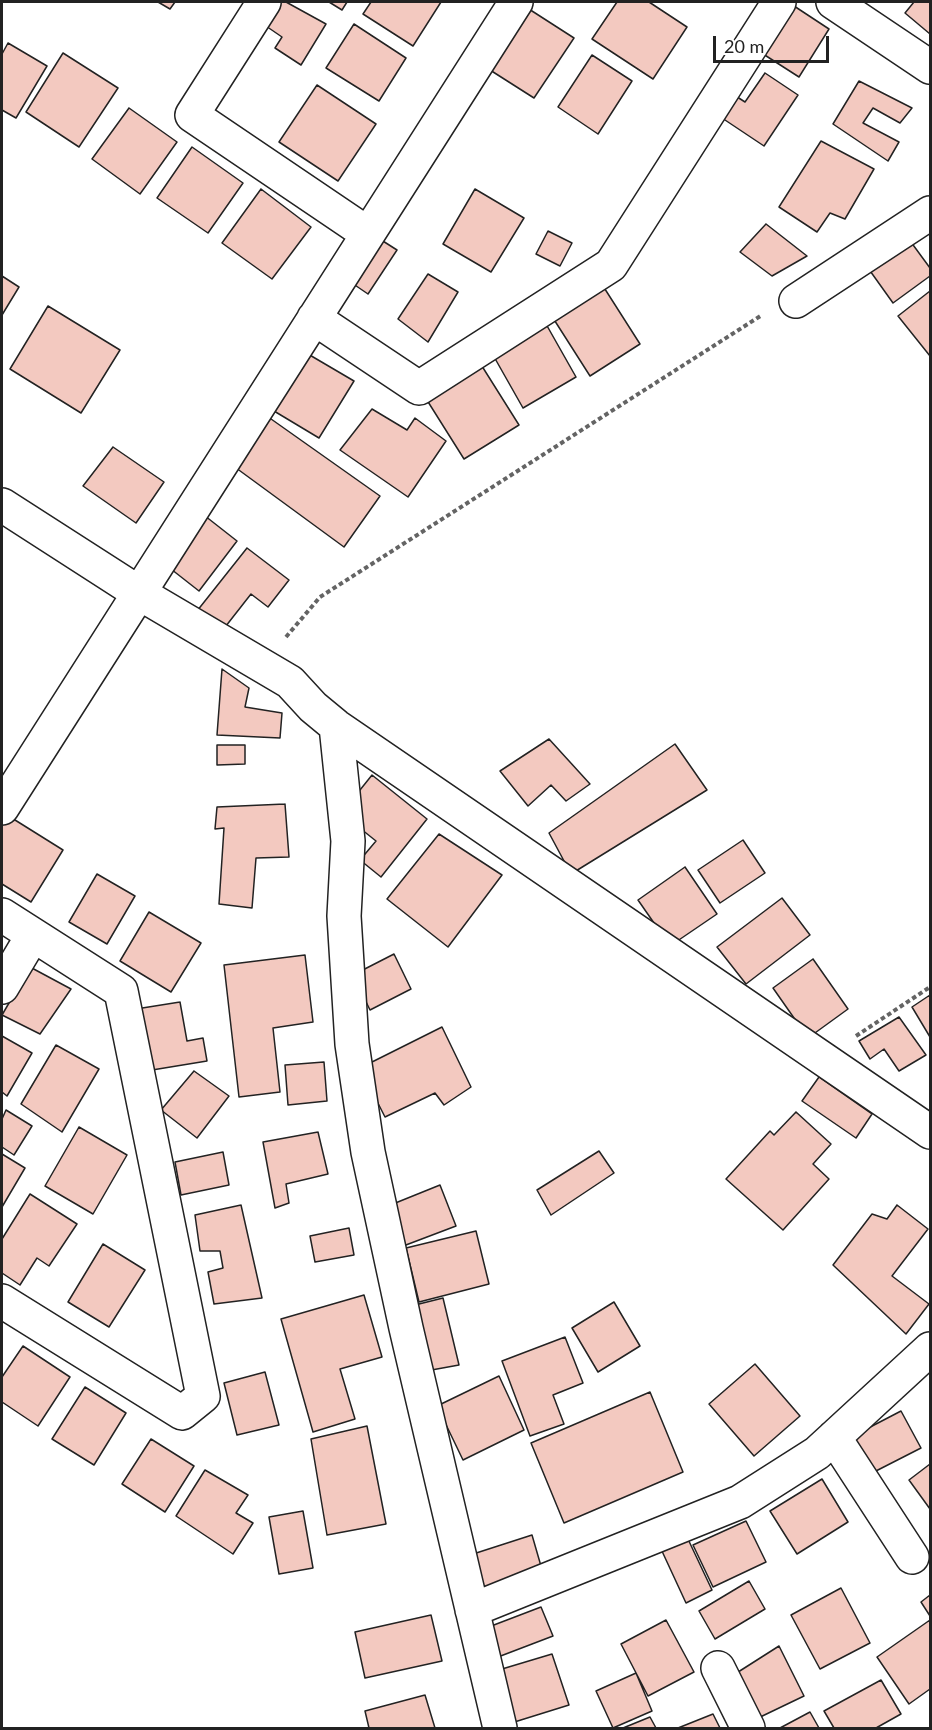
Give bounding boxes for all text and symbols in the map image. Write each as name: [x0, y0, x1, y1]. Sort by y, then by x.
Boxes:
scale bar: [716, 24, 832, 62]
text: 20 m: [724, 35, 764, 57]

